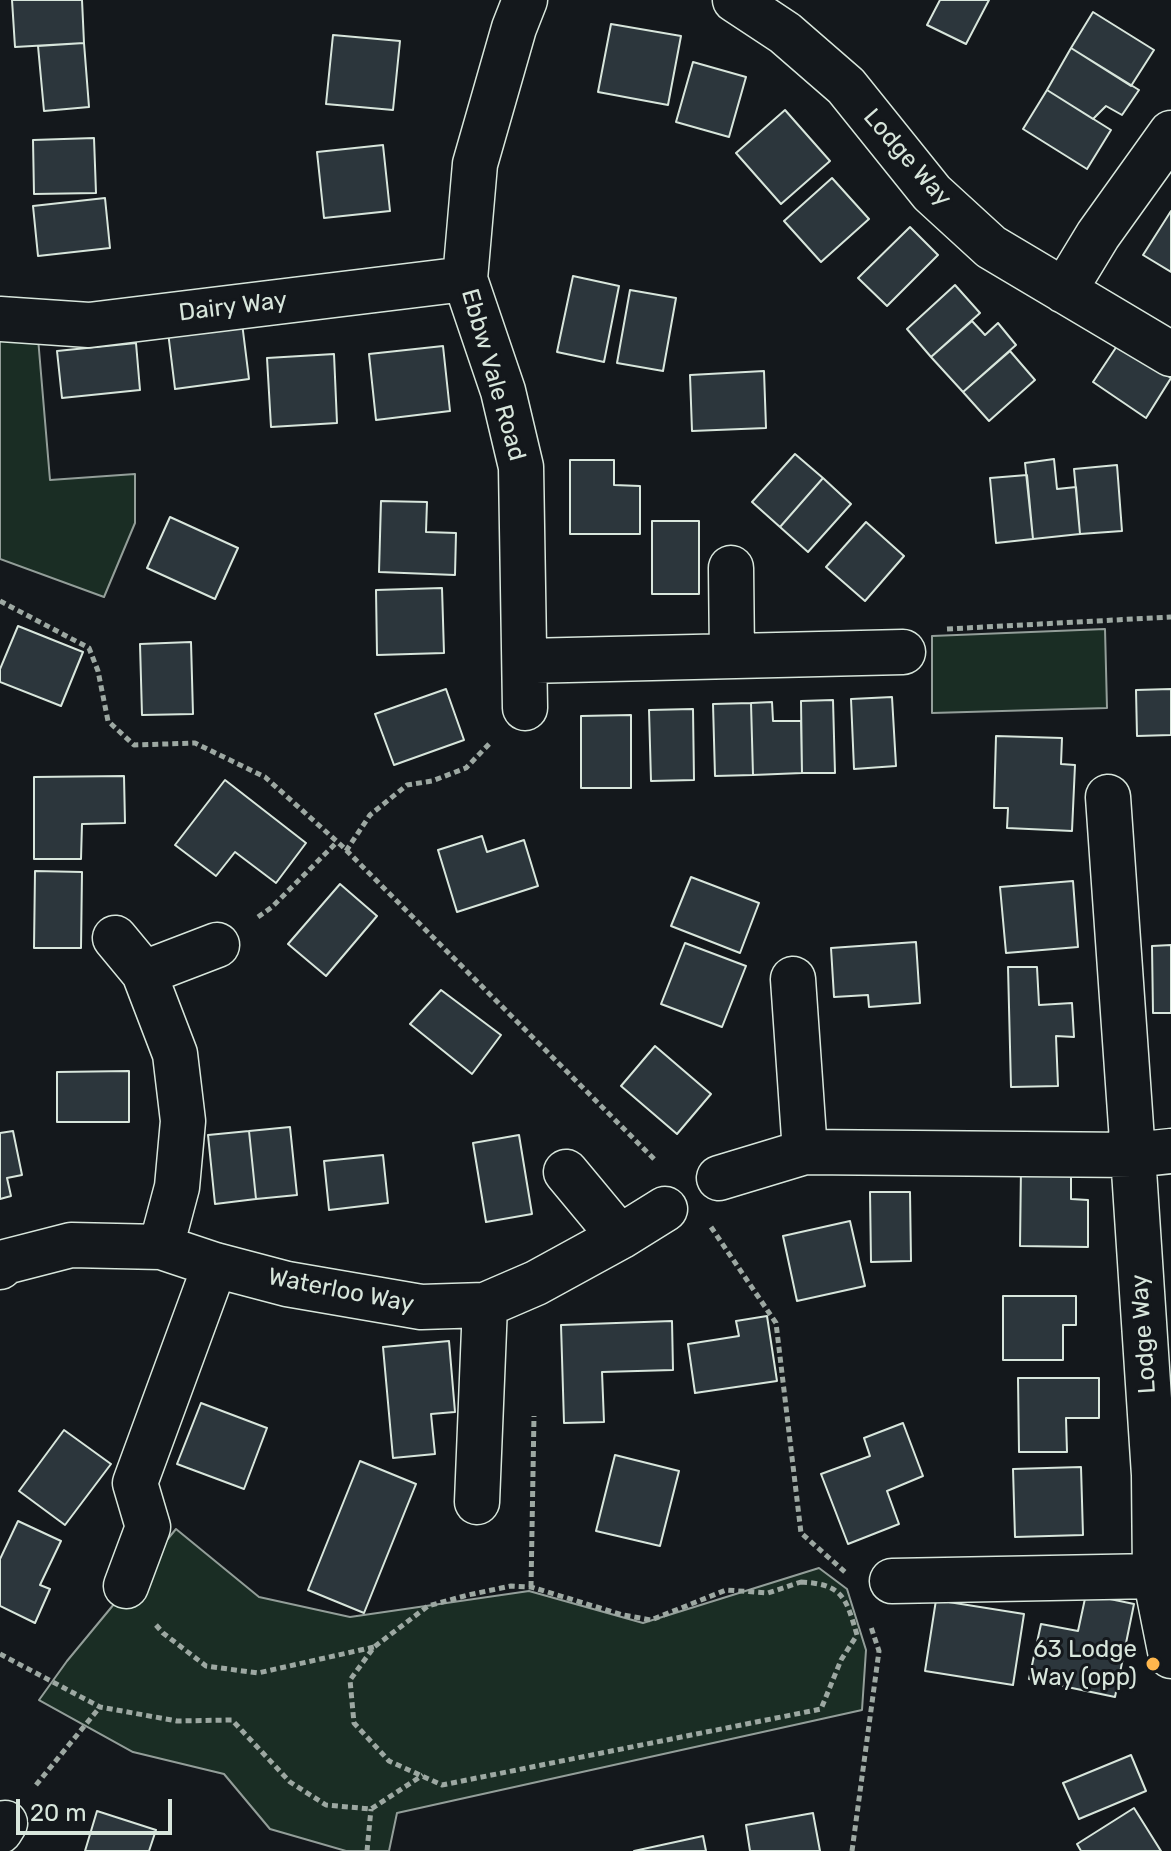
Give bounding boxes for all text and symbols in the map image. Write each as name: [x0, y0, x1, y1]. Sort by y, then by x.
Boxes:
street label: Lodge Way: [857, 103, 957, 213]
street label: Dairy Way: [177, 286, 289, 328]
street label: Ebbw Vale Road: [455, 286, 531, 464]
street label: Waterloo Way: [266, 1263, 416, 1319]
street label: Lodge Way: [1125, 1273, 1163, 1395]
place label: 63 Lodge Way (opp): [1030, 1636, 1137, 1692]
marker: 63 Lodge Way (opp): [1144, 1655, 1162, 1673]
scale bar: [20, 1783, 176, 1833]
text: 20 m: [30, 1799, 87, 1827]

